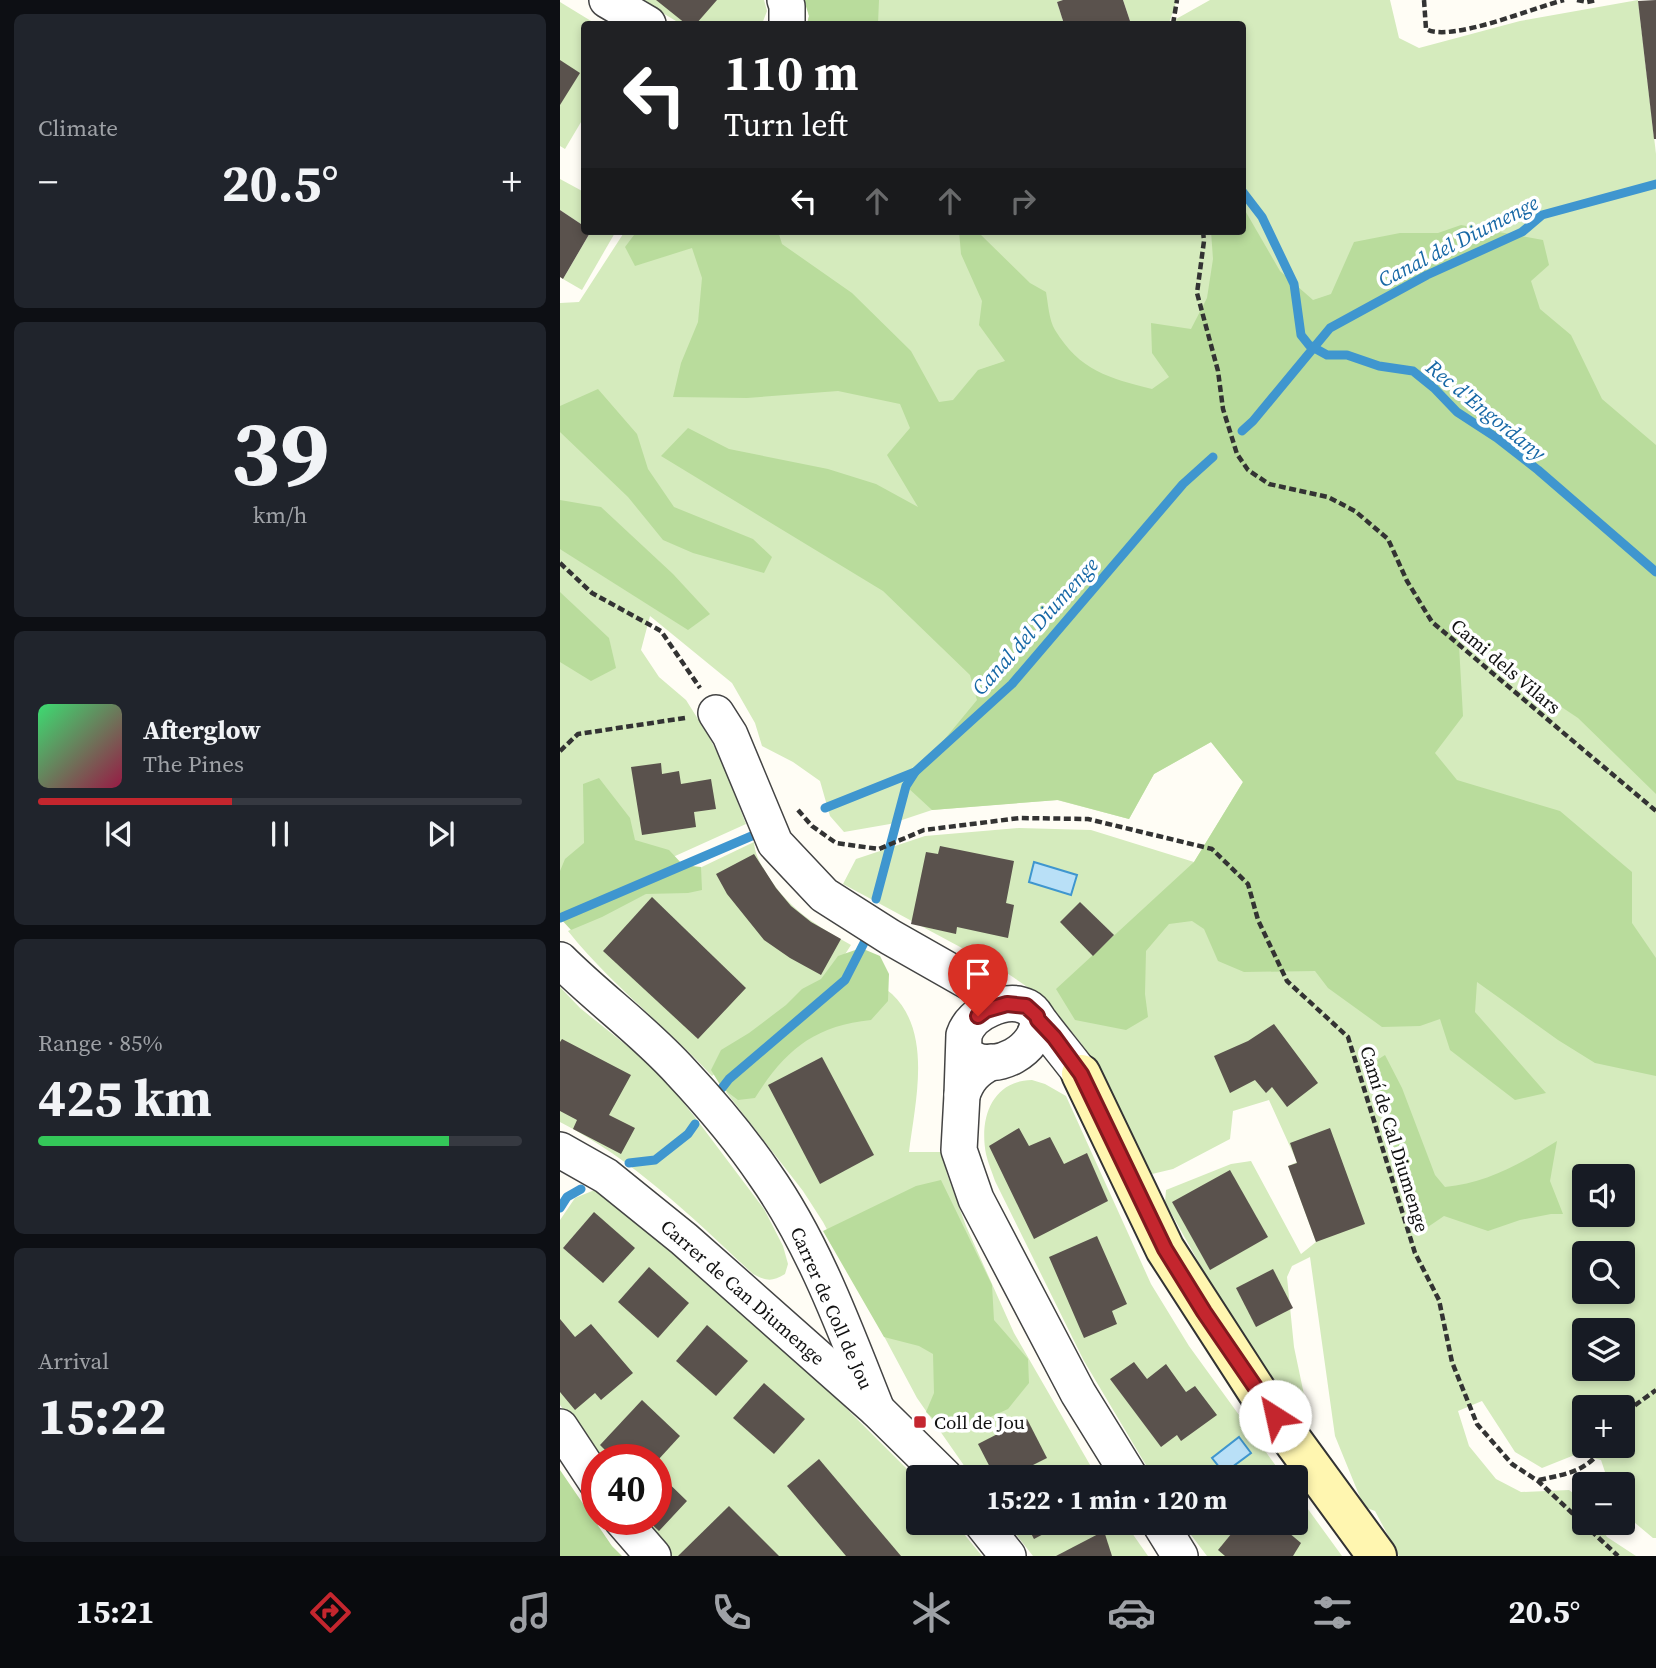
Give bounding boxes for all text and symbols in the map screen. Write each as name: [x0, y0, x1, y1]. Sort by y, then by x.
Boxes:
text: 110 m: [724, 39, 859, 106]
icon: left: [609, 49, 700, 140]
text: Turn left: [724, 103, 848, 147]
text: Climate: [38, 112, 118, 144]
text: 20.5°: [221, 147, 339, 218]
text: −: [38, 156, 58, 208]
text: +: [502, 156, 522, 208]
icon: left: [785, 182, 823, 220]
icon: ahead: [858, 182, 896, 220]
icon: ahead: [931, 182, 969, 220]
icon: right: [1004, 182, 1042, 220]
water label: Canal del Diumenge: [1373, 188, 1543, 294]
water label: Rec d'Engordany: [1419, 352, 1553, 468]
text: 39: [231, 391, 329, 515]
text: km/h: [253, 499, 307, 531]
water label: Canal del Diumenge: [965, 550, 1105, 701]
street label: Cami dels Vilars: [1446, 612, 1566, 720]
text: Afterglow: [143, 712, 261, 748]
text: The Pines: [143, 748, 244, 780]
icon: previous: [100, 815, 138, 853]
icon: pause: [261, 815, 299, 853]
icon: next: [422, 815, 460, 853]
pin: [948, 944, 1008, 1016]
icon: arrive: [959, 955, 997, 993]
text: Range · 85%: [38, 1027, 163, 1059]
street label: Camí de Cal Diumenge: [1354, 1043, 1436, 1235]
text: 425 km: [38, 1062, 212, 1133]
map controls: [1572, 1164, 1635, 1535]
button: sound: [1572, 1164, 1635, 1227]
street label: Carrer de Can Diumenge: [655, 1213, 831, 1371]
street label: Carrer de Coll de Jou: [784, 1223, 880, 1393]
button: search: [1572, 1241, 1635, 1304]
button: layers: [1572, 1318, 1635, 1381]
text: Arrival: [38, 1345, 109, 1377]
position arrow: [1238, 1379, 1312, 1453]
text: 15:22: [38, 1380, 166, 1451]
button: +: [1572, 1395, 1635, 1458]
place label: Coll de Jou: [934, 1409, 1025, 1435]
marker: Coll de Jou: [912, 1414, 928, 1430]
speed limit sign: 40: [581, 1444, 672, 1535]
button: −: [1572, 1472, 1635, 1535]
text: 15:22 · 1 min · 120 m: [987, 1482, 1227, 1518]
icon: directions: [306, 1588, 355, 1637]
icon: music: [506, 1588, 555, 1637]
icon: phone: [707, 1588, 756, 1637]
icon: climate: [907, 1588, 956, 1637]
icon: car: [1107, 1588, 1156, 1637]
icon: filters: [1308, 1588, 1357, 1637]
text: 15:21: [76, 1590, 155, 1634]
text: 20.5°: [1508, 1590, 1580, 1634]

